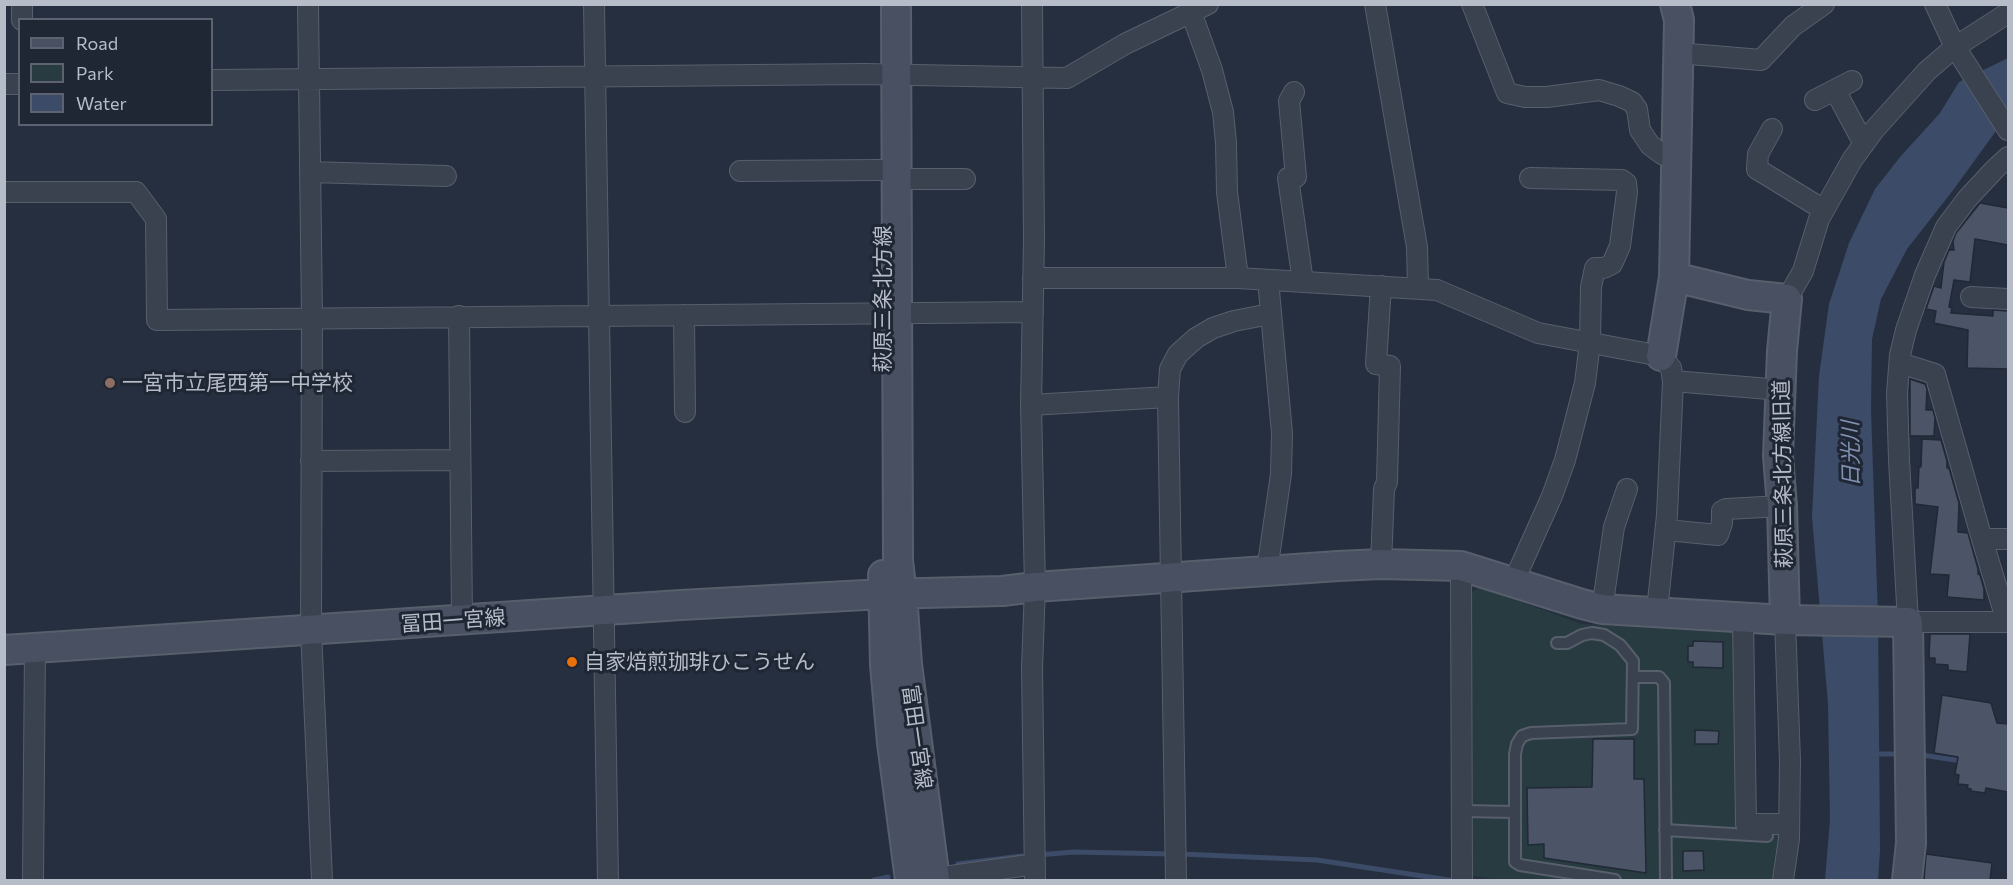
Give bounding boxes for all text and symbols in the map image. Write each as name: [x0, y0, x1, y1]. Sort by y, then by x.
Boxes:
legend: [18, 18, 213, 126]
text: Road: [76, 32, 118, 54]
text: Park: [76, 62, 114, 84]
text: Water: [76, 92, 127, 114]
street label: 萩原三条北方線: [870, 226, 896, 372]
place label: 一宮市立尾西第一中学校: [122, 370, 353, 396]
marker: 一宮市立尾西第一中学校: [103, 376, 117, 390]
street label: 萩原三条北方線旧道: [1769, 379, 1797, 569]
water label: 日光川: [1837, 421, 1865, 487]
street label: 冨田一宮線: [400, 605, 506, 637]
place label: 自家焙煎珈琲ひこうせん: [584, 649, 815, 675]
marker: 自家焙煎珈琲ひこうせん: [565, 655, 579, 669]
street label: 富田一宮線: [897, 683, 937, 791]

